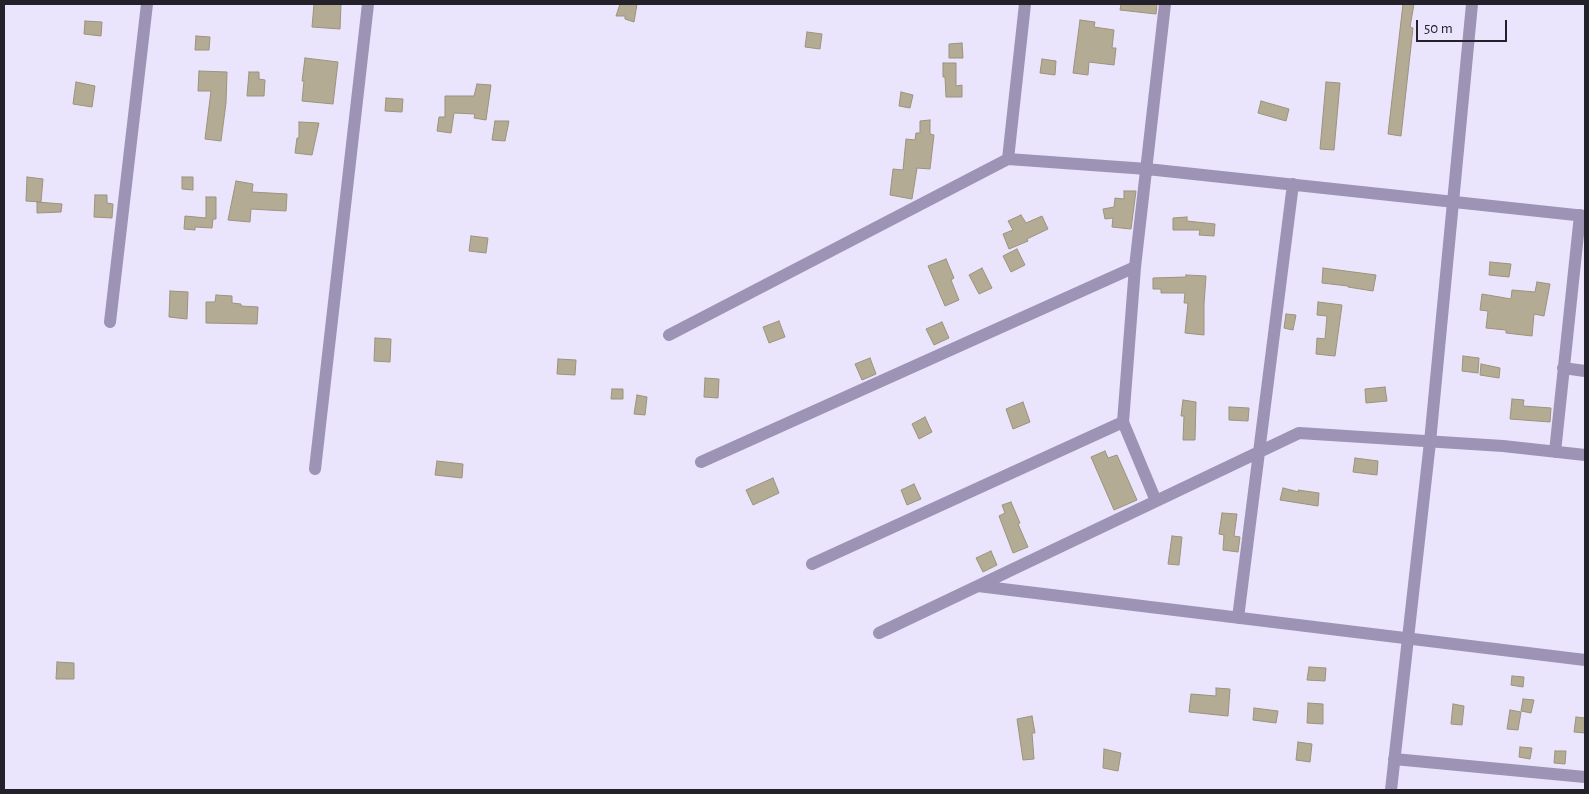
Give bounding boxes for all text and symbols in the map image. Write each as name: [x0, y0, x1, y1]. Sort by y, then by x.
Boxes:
scale bar: [1419, 10, 1510, 42]
text: 50 m: [1424, 21, 1453, 36]

